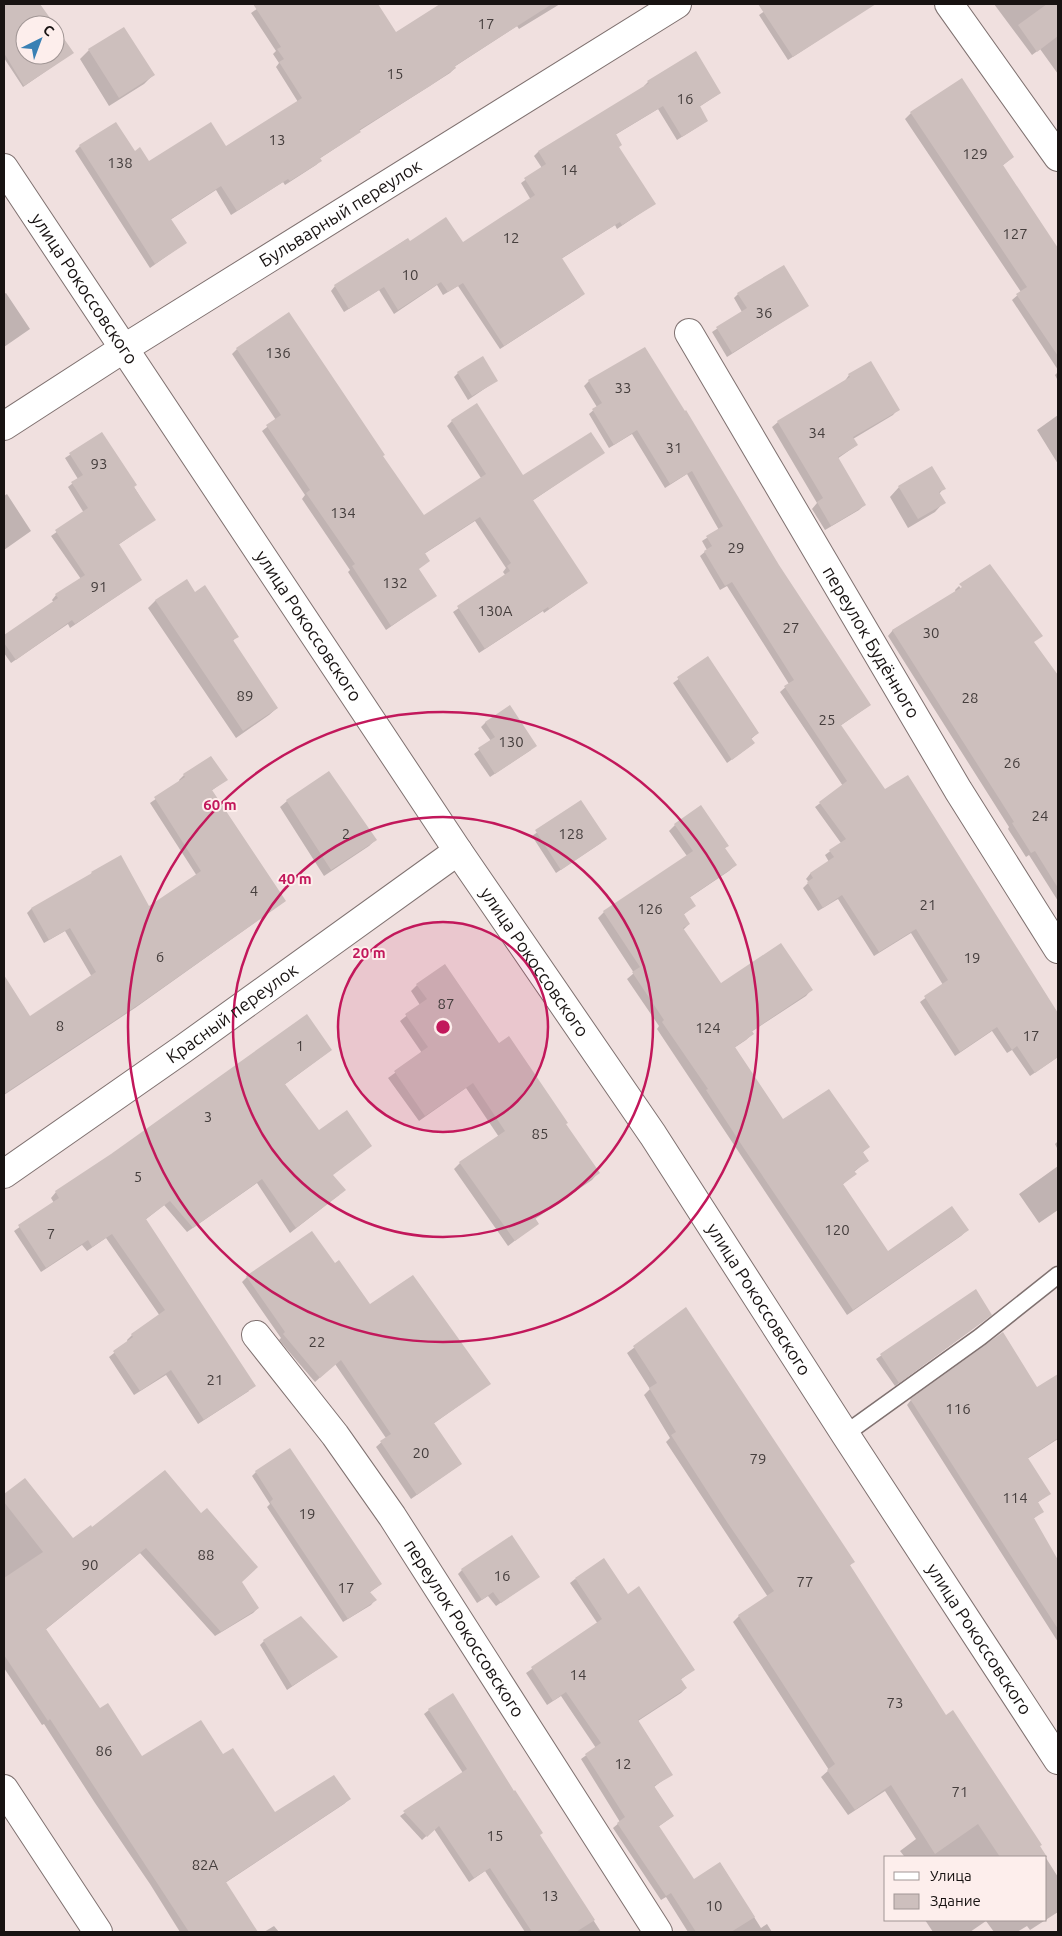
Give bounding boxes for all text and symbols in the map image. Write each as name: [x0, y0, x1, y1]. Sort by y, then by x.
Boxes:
north arrow: [15, 15, 65, 65]
house number: 17: [478, 15, 494, 32]
text: С: [40, 21, 57, 39]
house number: 15: [387, 65, 403, 82]
house number: 16: [677, 90, 693, 107]
house number: 13: [269, 131, 285, 148]
house number: 129: [962, 145, 988, 162]
house number: 138: [107, 154, 133, 171]
street label: Бульварный переулок: [255, 155, 425, 271]
house number: 14: [561, 161, 577, 178]
street label: улица Рокоссовского: [28, 209, 142, 367]
house number: 127: [1002, 225, 1028, 242]
house number: 12: [503, 229, 519, 246]
house number: 10: [402, 266, 418, 283]
house number: 36: [756, 304, 772, 321]
house number: 136: [265, 344, 291, 361]
house number: 33: [615, 379, 631, 396]
house number: 34: [809, 424, 825, 441]
house number: 31: [666, 439, 682, 456]
house number: 93: [91, 455, 107, 472]
house number: 134: [330, 504, 356, 521]
house number: 29: [728, 539, 744, 556]
street label: улица Рокоссовского: [252, 546, 367, 705]
street label: переулок Будённого: [819, 562, 924, 721]
house number: 132: [382, 574, 408, 591]
house number: 91: [91, 578, 107, 595]
house number: 130А: [477, 602, 513, 619]
house number: 27: [783, 619, 799, 636]
house number: 30: [923, 624, 939, 641]
house number: 89: [237, 687, 253, 704]
house number: 28: [962, 689, 978, 706]
house number: 25: [819, 711, 835, 728]
house number: 130: [498, 733, 524, 750]
house number: 26: [1004, 754, 1020, 771]
text: 60 m: [203, 796, 237, 813]
house number: 24: [1032, 807, 1048, 824]
house number: 2: [342, 825, 350, 842]
house number: 128: [558, 825, 584, 842]
text: 40 m: [278, 870, 312, 887]
house number: 4: [250, 882, 258, 899]
street label: улица Рокоссовского: [477, 883, 593, 1040]
house number: 21: [920, 896, 936, 913]
house number: 126: [637, 900, 663, 917]
text: 20 m: [352, 944, 386, 961]
house number: 6: [156, 948, 164, 965]
house number: 19: [964, 949, 980, 966]
street label: Красный переулок: [162, 959, 301, 1067]
house number: 87: [438, 995, 454, 1012]
house number: 8: [56, 1017, 64, 1034]
centre of rings: [434, 1018, 452, 1036]
house number: 124: [695, 1019, 721, 1036]
house number: 17: [1023, 1027, 1039, 1044]
house number: 1: [296, 1037, 304, 1054]
house number: 3: [204, 1108, 212, 1125]
house number: 85: [532, 1125, 548, 1142]
house number: 5: [134, 1168, 142, 1185]
street label: улица Рокоссовского: [703, 1219, 816, 1379]
house number: 120: [824, 1221, 850, 1238]
house number: 7: [47, 1225, 55, 1242]
house number: 22: [309, 1333, 325, 1350]
house number: 21: [207, 1371, 223, 1388]
house number: 116: [945, 1400, 971, 1417]
house number: 20: [413, 1444, 429, 1461]
house number: 79: [750, 1450, 766, 1467]
house number: 114: [1002, 1489, 1028, 1506]
house number: 19: [299, 1505, 315, 1522]
street label: переулок Рокоссовского: [401, 1535, 529, 1721]
house number: 88: [198, 1546, 214, 1563]
house number: 90: [82, 1556, 98, 1573]
street label: улица Рокоссовского: [923, 1559, 1037, 1718]
house number: 16: [494, 1567, 510, 1584]
house number: 77: [797, 1573, 813, 1590]
house number: 17: [338, 1579, 354, 1596]
house number: 14: [570, 1666, 586, 1683]
house number: 73: [887, 1694, 903, 1711]
house number: 86: [96, 1742, 112, 1759]
house number: 12: [615, 1755, 631, 1772]
house number: 71: [952, 1783, 968, 1800]
house number: 15: [487, 1827, 503, 1844]
house number: 82А: [192, 1856, 219, 1873]
legend: [884, 1856, 1047, 1921]
text: Улица: [930, 1867, 972, 1884]
house number: 13: [542, 1887, 558, 1904]
text: Здание: [930, 1892, 981, 1909]
house number: 10: [706, 1897, 722, 1914]

